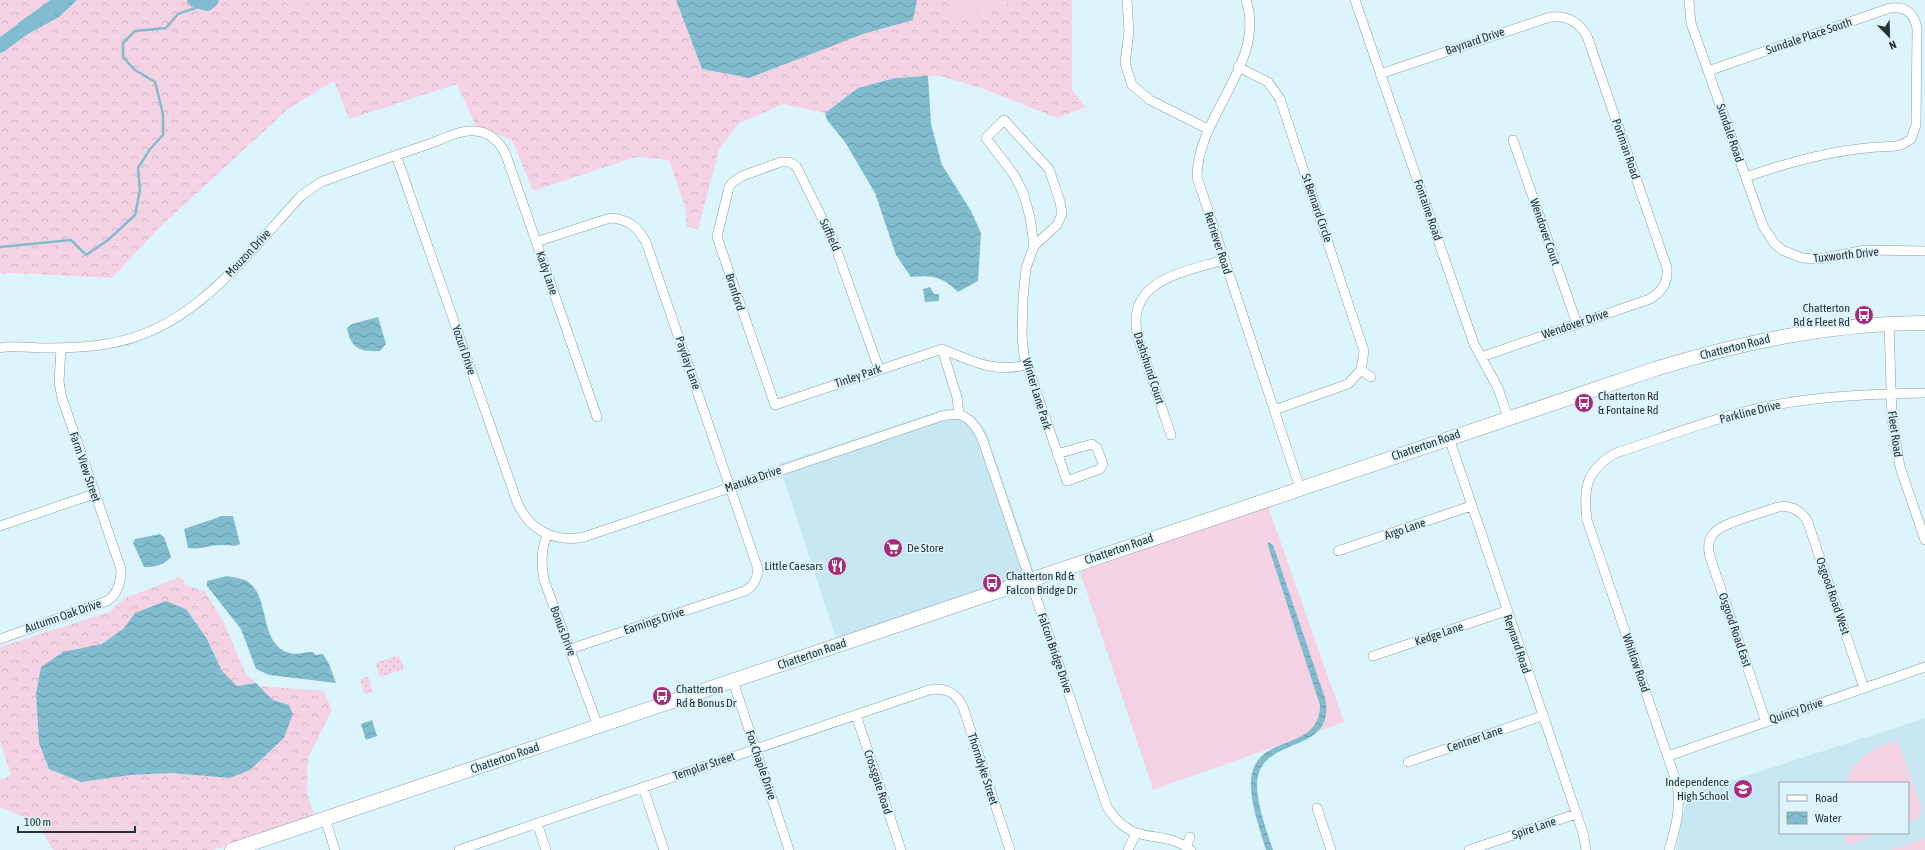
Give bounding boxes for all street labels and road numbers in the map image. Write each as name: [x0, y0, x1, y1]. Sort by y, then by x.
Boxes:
street label: Sundale Place South: [1764, 15, 1854, 57]
street label: Baynard Drive: [1444, 24, 1506, 58]
street label: Sundale Road: [1713, 102, 1747, 164]
street label: Portman Road: [1609, 117, 1643, 181]
street label: St Bernard Circle: [1299, 172, 1335, 244]
street label: Fontaine Road: [1411, 178, 1445, 242]
street label: Wendover Court: [1527, 197, 1563, 268]
street label: Retriever Road: [1201, 210, 1235, 276]
street label: Suffield: [817, 216, 843, 254]
street label: Mouzon Drive: [222, 226, 274, 280]
street label: Tuxworth Drive: [1813, 245, 1879, 265]
street label: Kady Lane: [533, 249, 561, 297]
street label: Branford: [722, 271, 748, 313]
street label: Wendover Drive: [1540, 306, 1610, 342]
street label: Yozuri Drive: [449, 323, 479, 377]
street label: Dashshund Court: [1131, 330, 1167, 406]
street label: Chatterton Road: [1698, 332, 1772, 362]
street label: Payday Lane: [672, 335, 704, 391]
street label: Winter Lane Park: [1019, 356, 1055, 432]
street label: Tinley Park: [833, 361, 884, 391]
street label: Parkline Drive: [1718, 398, 1782, 426]
street label: Fleet Road: [1885, 410, 1905, 458]
street label: Chatterton Road: [1390, 427, 1462, 463]
street label: Farm View Street: [66, 430, 104, 504]
street label: Matuka Drive: [723, 463, 783, 495]
street label: Argo Lane: [1383, 515, 1427, 543]
street label: Chatterton Road: [1083, 531, 1155, 567]
street label: Osgood Road West: [1813, 556, 1853, 637]
street label: Osgood Road East: [1716, 591, 1754, 670]
street label: Autumn Oak Drive: [23, 596, 103, 636]
street label: Bonus Drive: [547, 604, 579, 658]
street label: Earnings Drive: [622, 605, 686, 637]
street label: Falcon Bridge Drive: [1035, 611, 1075, 695]
street label: Reynard Road: [1500, 613, 1534, 675]
street label: Kedge Lane: [1413, 619, 1465, 649]
street label: Whitlow Road: [1619, 632, 1653, 694]
street label: Chatterton Road: [776, 636, 848, 672]
street label: Quincy Drive: [1767, 695, 1825, 727]
street label: Centner Lane: [1445, 723, 1505, 755]
street label: Fox Chaple Drive: [743, 728, 779, 802]
street label: Thorndyke Street: [965, 731, 1001, 807]
street label: Chatterton Road: [469, 740, 541, 776]
street label: Crossgate Road: [861, 748, 895, 816]
street label: Templar Street: [671, 749, 737, 783]
street label: Spire Lane: [1510, 814, 1558, 842]

